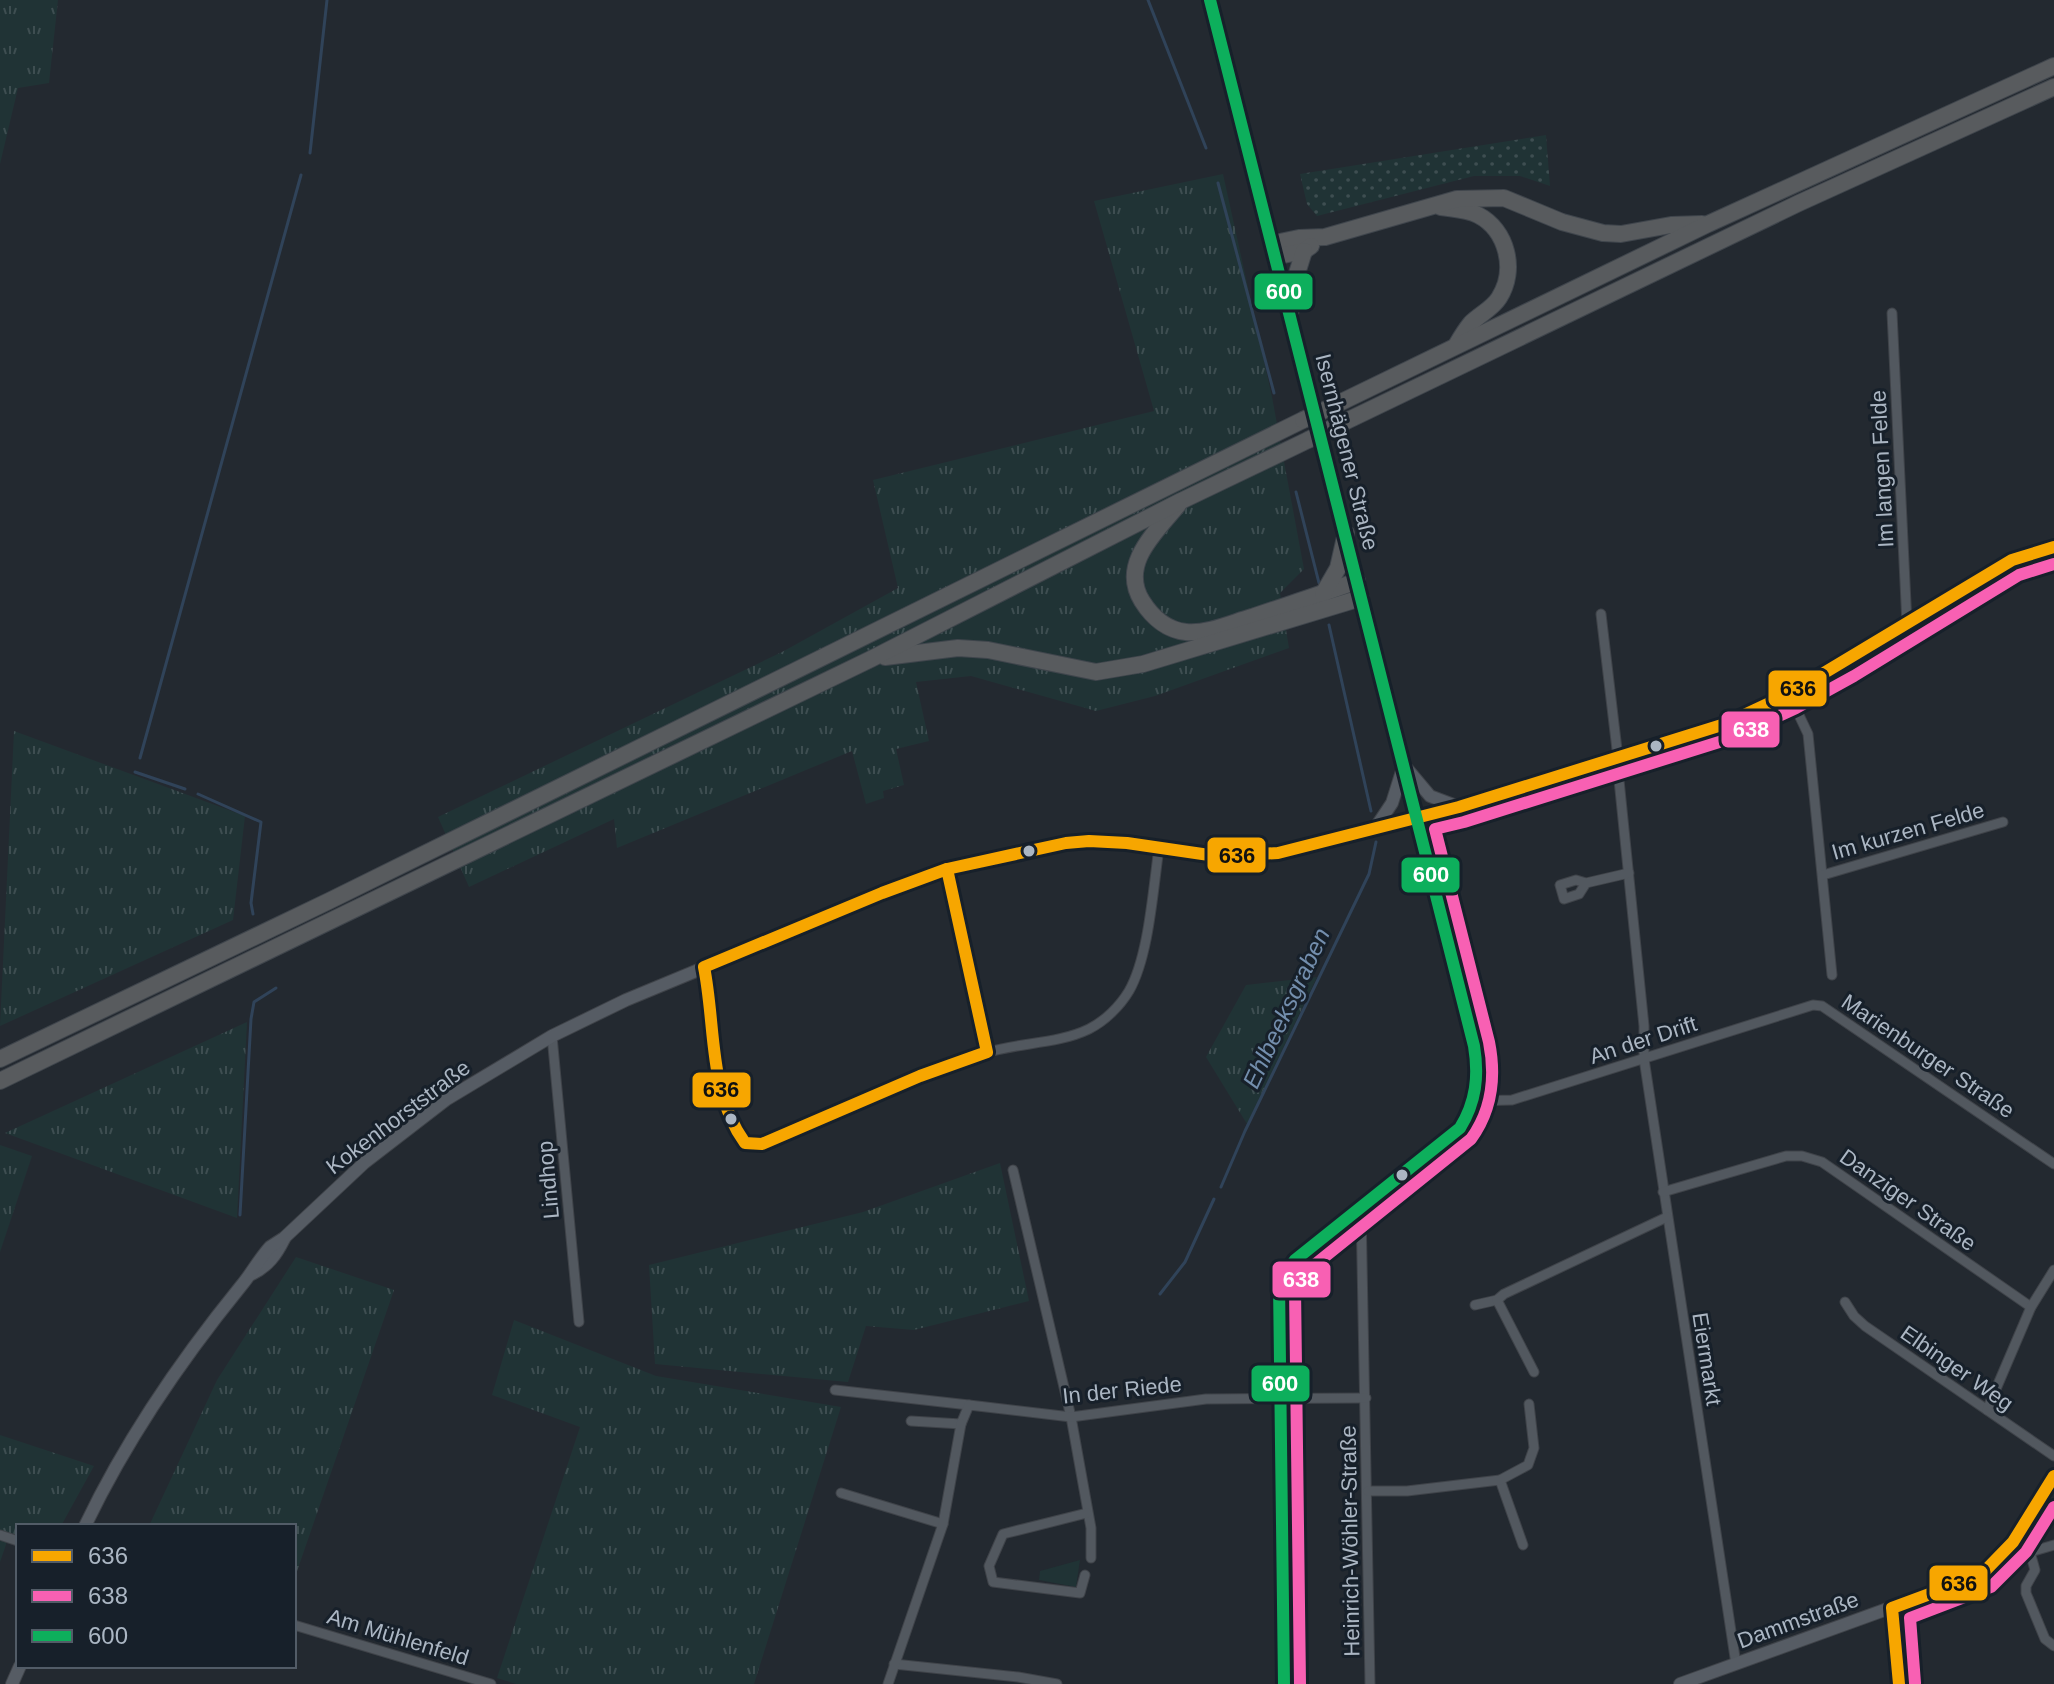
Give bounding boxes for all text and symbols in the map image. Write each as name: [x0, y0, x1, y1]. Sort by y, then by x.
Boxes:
line badge: 600: [1253, 272, 1314, 311]
text: 600: [1266, 279, 1302, 304]
street label: Isernhägener Straße: [1310, 351, 1384, 553]
street label: Im langen Felde: [1865, 390, 1899, 548]
line badge: 636: [1767, 669, 1828, 708]
text: 636: [1780, 676, 1816, 701]
line badge: 638: [1720, 710, 1781, 749]
text: 638: [1733, 717, 1769, 742]
unlabelled marker: [1648, 738, 1664, 754]
street label: Im kurzen Felde: [1829, 797, 1987, 865]
line badge: 636: [1206, 836, 1267, 874]
unlabelled marker: [1021, 843, 1037, 859]
text: 636: [1219, 843, 1255, 868]
line badge: 600: [1400, 856, 1461, 894]
text: 600: [1413, 862, 1449, 887]
water label: Ehlbeeksgraben: [1237, 924, 1335, 1092]
street label: Marienburger Straße: [1837, 989, 2019, 1123]
street label: An der Drift: [1586, 1011, 1700, 1069]
street label: Kokenhorststraße: [321, 1055, 475, 1179]
line badge: 636: [691, 1071, 752, 1109]
text: 636: [703, 1077, 739, 1102]
unlabelled marker: [723, 1111, 739, 1127]
street label: Lindhop: [532, 1140, 564, 1220]
street label: Danziger Straße: [1835, 1144, 1981, 1256]
unlabelled marker: [1394, 1167, 1410, 1183]
line badge: 638: [1271, 1260, 1332, 1299]
text: 638: [1283, 1267, 1319, 1292]
street label: Eiermarkt: [1687, 1311, 1727, 1407]
street label: Elbinger Weg: [1896, 1320, 2018, 1416]
line badge: 600: [1250, 1364, 1311, 1403]
street label: In der Riede: [1061, 1371, 1183, 1409]
text: 600: [1262, 1371, 1298, 1396]
street label: Heinrich-Wöhler-Straße: [1335, 1425, 1365, 1657]
legend: [16, 1524, 296, 1668]
text: 636: [88, 1542, 128, 1569]
line badge: 636: [1928, 1564, 1989, 1602]
text: 636: [1941, 1571, 1977, 1596]
text: 638: [88, 1582, 128, 1609]
street label: Dammstraße: [1734, 1587, 1862, 1653]
street label: Am Mühlenfeld: [324, 1604, 472, 1670]
text: 600: [88, 1622, 128, 1649]

